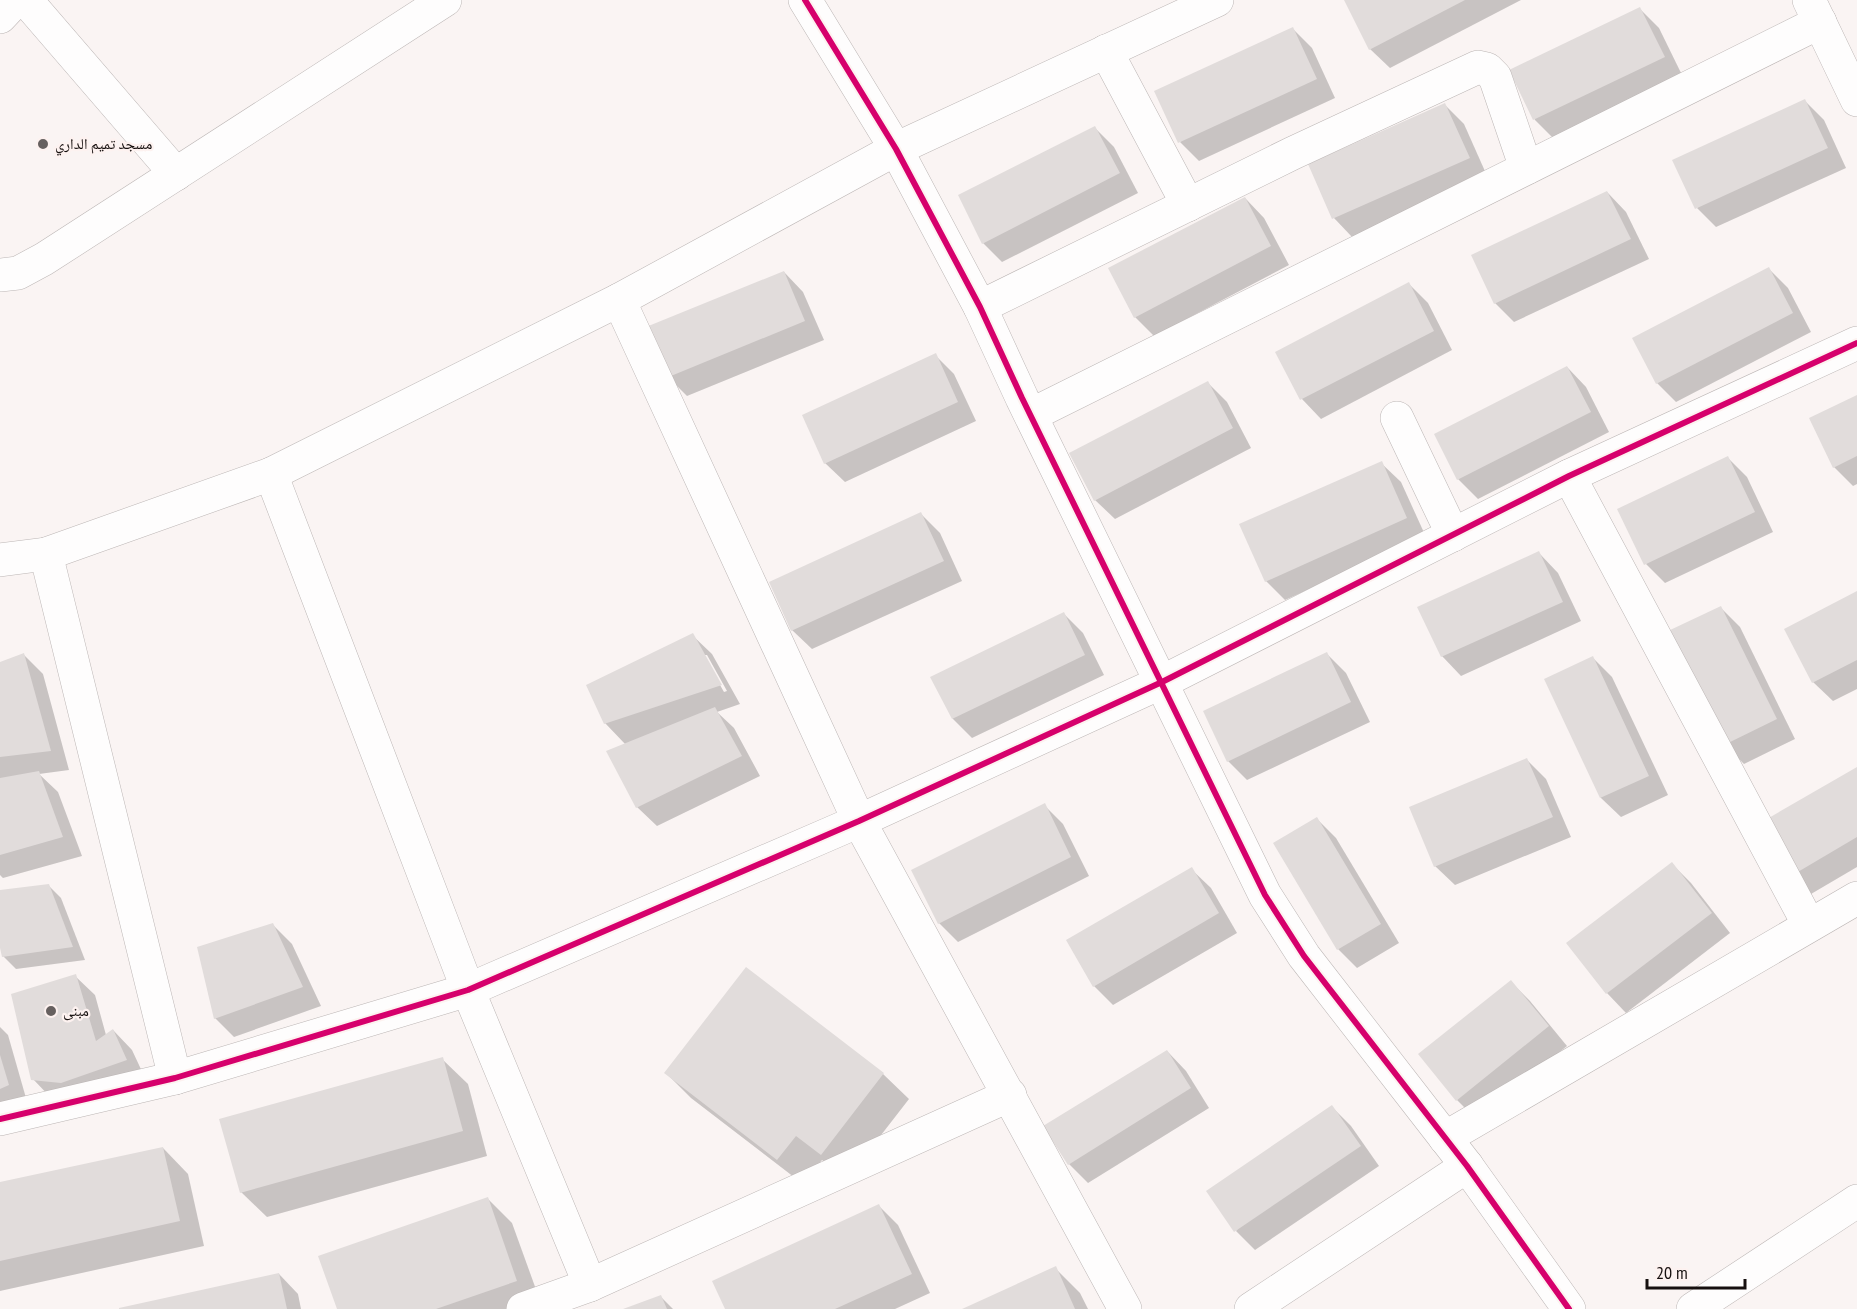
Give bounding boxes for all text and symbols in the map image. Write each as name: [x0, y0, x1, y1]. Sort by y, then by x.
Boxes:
place label: مسجد تميم الداري: [55, 134, 153, 156]
marker: مسجد تميم الداري: [36, 137, 50, 151]
place label: مبنى: [63, 1001, 89, 1021]
marker: مبنى: [44, 1004, 58, 1018]
scale bar: [1647, 1252, 1744, 1290]
text: 20 m: [1656, 1261, 1688, 1284]

